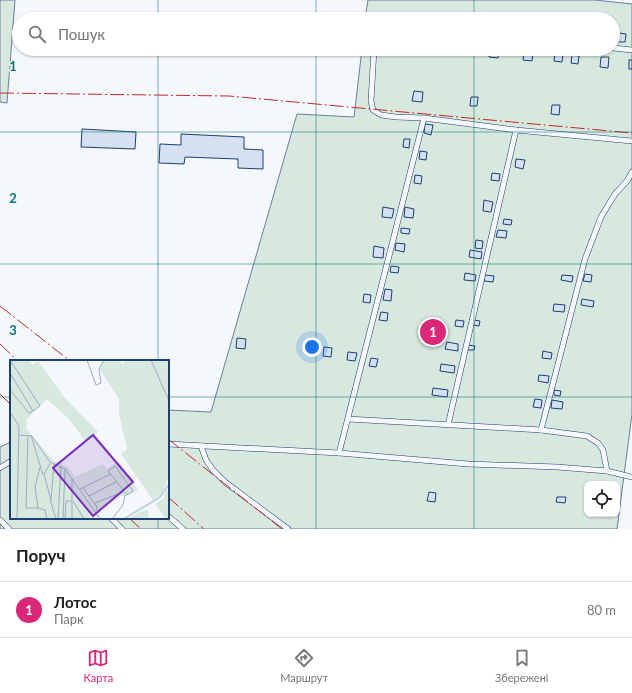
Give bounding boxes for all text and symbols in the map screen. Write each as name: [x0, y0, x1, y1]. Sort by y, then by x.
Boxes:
search box: [12, 12, 620, 56]
icon: search: [26, 23, 48, 45]
text: Пошук: [58, 25, 105, 43]
text: 1: [9, 58, 17, 74]
text: 2: [9, 190, 17, 206]
pin: 1: [420, 317, 446, 347]
text: 3: [9, 322, 17, 338]
your location: [302, 337, 322, 357]
inset map: [10, 360, 169, 519]
map controls: [584, 481, 620, 517]
button: locate: [584, 481, 620, 517]
text: Поруч: [16, 545, 66, 566]
text: Лотос: [54, 593, 97, 611]
text: 1: [25, 602, 33, 618]
text: 80 m: [587, 602, 616, 618]
text: Парк: [54, 611, 84, 627]
tab: Карта: [83, 647, 113, 684]
tab: Маршрут: [280, 647, 328, 684]
tab: Збережені: [495, 647, 549, 684]

